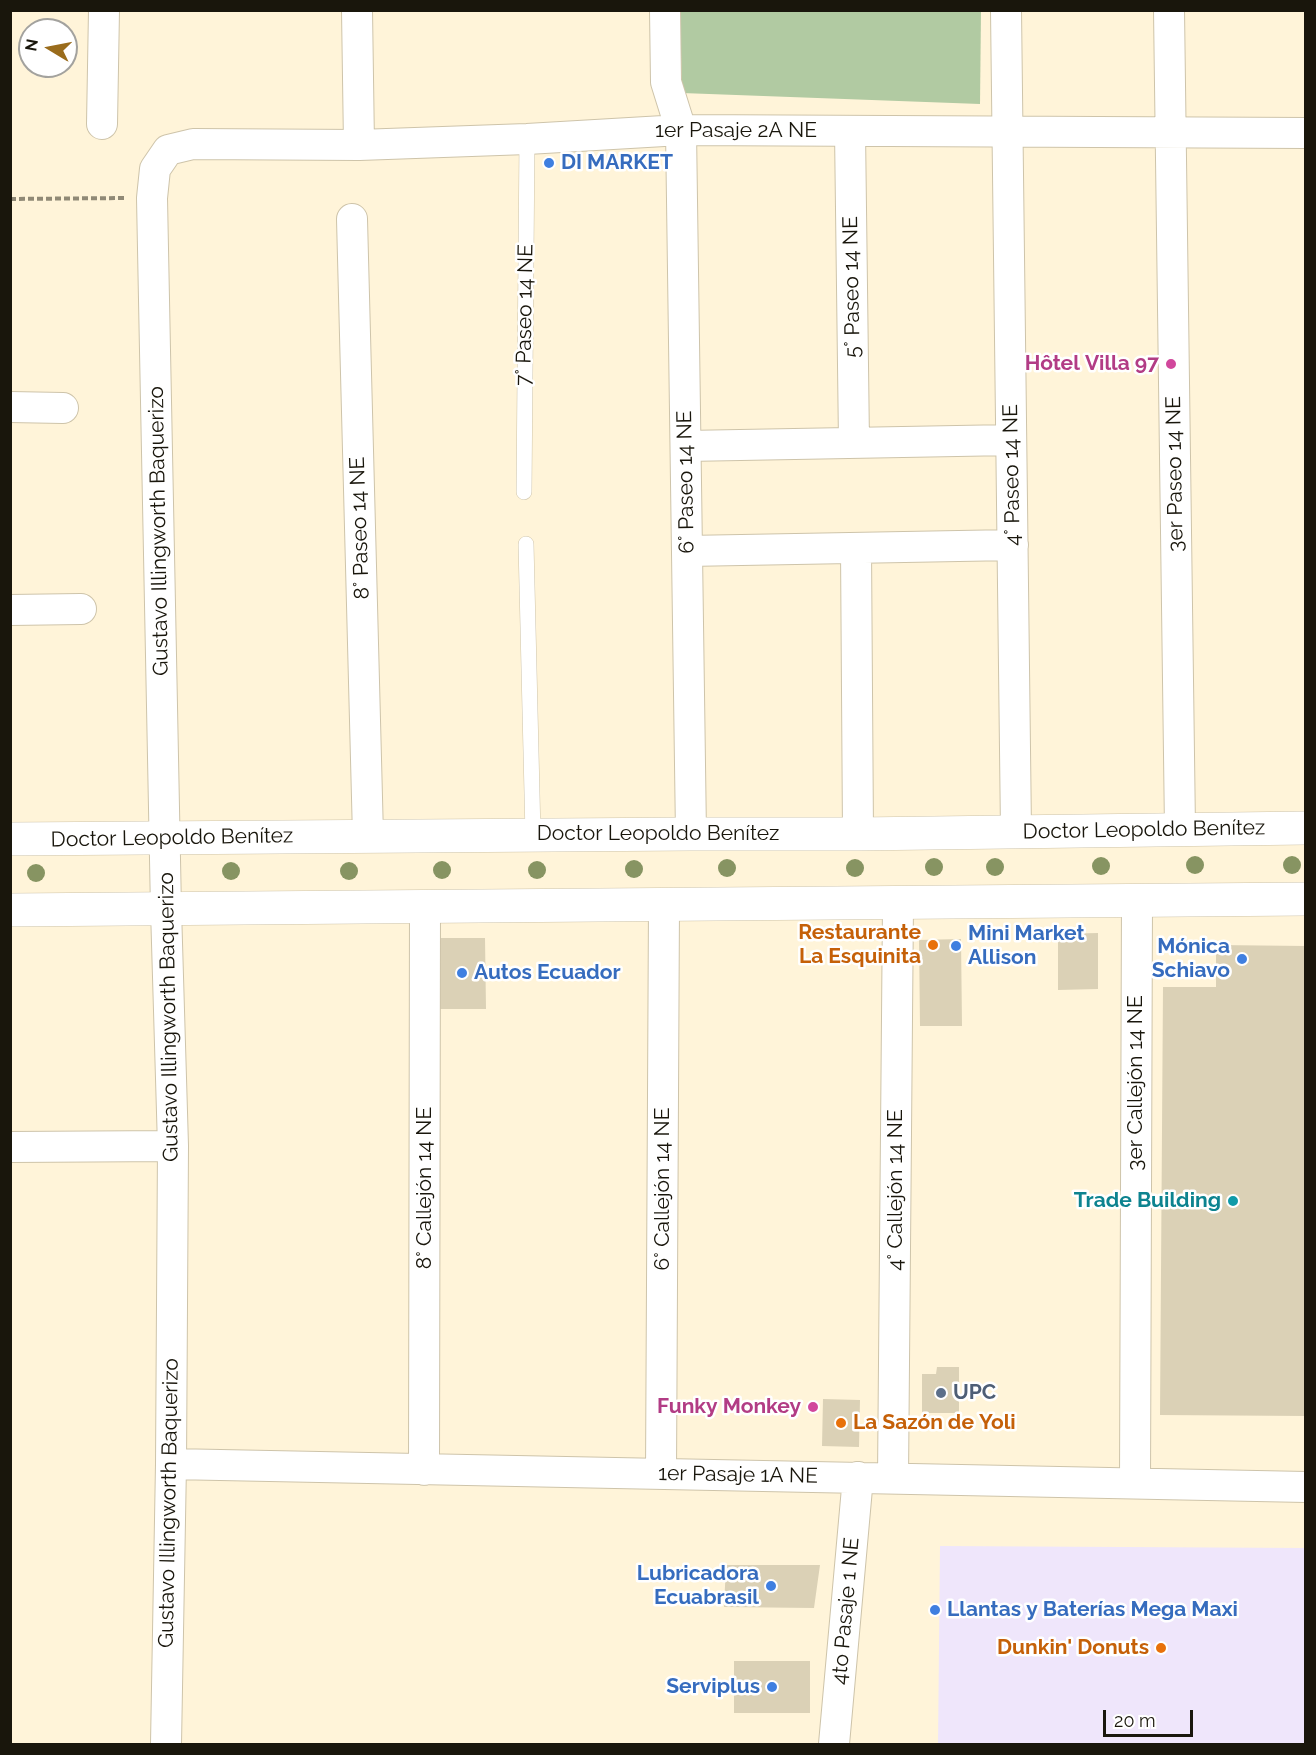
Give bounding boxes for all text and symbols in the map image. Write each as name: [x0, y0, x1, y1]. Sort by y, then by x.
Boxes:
north arrow: [18, 18, 78, 78]
text: N: [21, 37, 42, 53]
street label: 1er Pasaje 2A NE: [655, 118, 817, 144]
place label: DI MARKET: [561, 150, 673, 176]
marker: DI MARKET: [542, 156, 556, 170]
street label: 5° Paseo 14 NE: [838, 216, 866, 358]
street label: 7° Paseo 14 NE: [511, 244, 539, 386]
place label: Hôtel Villa 97: [1025, 351, 1159, 377]
marker: Hôtel Villa 97: [1164, 357, 1178, 371]
street label: Gustavo Illingworth Baquerizo: [144, 386, 174, 676]
street label: 3er Paseo 14 NE: [1161, 396, 1189, 552]
street label: 4° Paseo 14 NE: [998, 404, 1026, 546]
street label: 6° Paseo 14 NE: [672, 410, 700, 554]
street label: 8° Paseo 14 NE: [345, 456, 375, 600]
street label: Doctor Leopoldo Benítez: [1023, 815, 1265, 845]
street label: Doctor Leopoldo Benítez: [537, 821, 779, 847]
street label: Doctor Leopoldo Benítez: [51, 823, 293, 853]
street label: Gustavo Illingworth Baquerizo: [154, 872, 184, 1162]
place label: Restaurante La Esquinita: [798, 920, 921, 970]
place label: Mini Market Allison: [968, 921, 1085, 971]
place label: Mónica Schiavo: [1152, 934, 1230, 984]
marker: Restaurante La Esquinita: [926, 938, 940, 952]
marker: Mini Market Allison: [949, 939, 963, 953]
marker: Mónica Schiavo: [1235, 952, 1249, 966]
place label: Autos Ecuador: [474, 960, 621, 986]
marker: Autos Ecuador: [455, 966, 469, 980]
street label: 3er Callejón 14 NE: [1123, 995, 1149, 1171]
street label: 8° Callejón 14 NE: [412, 1107, 438, 1269]
street label: 6° Callejón 14 NE: [650, 1108, 676, 1270]
street label: 4° Callejón 14 NE: [883, 1109, 909, 1271]
place label: Trade Building: [1074, 1188, 1221, 1214]
marker: Trade Building: [1226, 1194, 1240, 1208]
street label: Gustavo Illingworth Baquerizo: [154, 1358, 184, 1648]
place label: UPC: [953, 1380, 996, 1406]
marker: UPC: [934, 1386, 948, 1400]
place label: Funky Monkey: [657, 1394, 801, 1420]
marker: Funky Monkey: [806, 1400, 820, 1414]
place label: La Sazón de Yoli: [853, 1410, 1016, 1436]
marker: La Sazón de Yoli: [834, 1416, 848, 1430]
street label: 1er Pasaje 1A NE: [658, 1461, 818, 1489]
street label: 4to Pasaje 1 NE: [827, 1536, 865, 1686]
place label: Lubricadora Ecuabrasil: [637, 1561, 759, 1611]
marker: Lubricadora Ecuabrasil: [764, 1579, 778, 1593]
place label: Llantas y Baterías Mega Maxi: [947, 1597, 1238, 1623]
marker: Llantas y Baterías Mega Maxi: [928, 1603, 942, 1617]
place label: Dunkin' Donuts: [997, 1635, 1149, 1661]
marker: Dunkin' Donuts: [1154, 1641, 1168, 1655]
place label: Serviplus: [666, 1674, 760, 1700]
marker: Serviplus: [765, 1680, 779, 1694]
scale bar: [1106, 1698, 1196, 1736]
text: 20 m: [1114, 1710, 1156, 1731]

